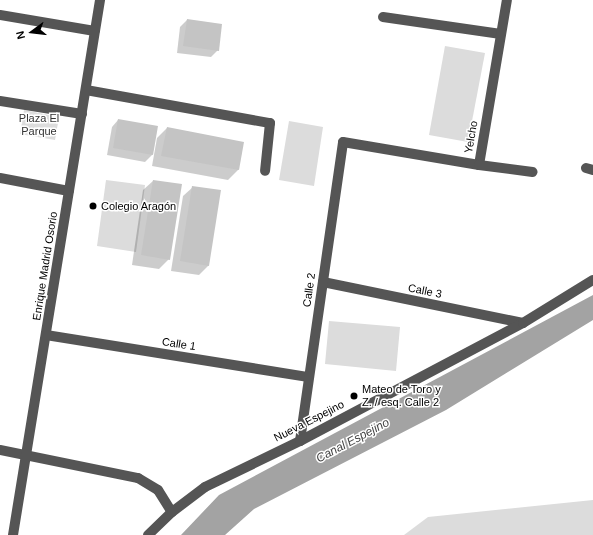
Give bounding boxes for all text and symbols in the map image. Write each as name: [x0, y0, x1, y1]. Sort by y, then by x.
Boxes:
north arrow: [12, 12, 52, 52]
text: N: [14, 30, 27, 41]
park label: Plaza El Parque: [19, 112, 59, 138]
street label: Yelcho: [462, 120, 480, 154]
place label: Colegio Aragón: [101, 199, 177, 213]
marker: Colegio Aragón: [88, 201, 98, 211]
street label: Enrique Madrid Osorio: [30, 211, 60, 321]
street label: Calle 2: [300, 272, 318, 308]
street label: Calle 3: [407, 281, 443, 301]
street label: Calle 1: [161, 335, 197, 353]
place label: Mateo de Toro y Z. / esq. Calle 2: [362, 383, 441, 409]
marker: Mateo de Toro y Z. / esq. Calle 2: [349, 391, 359, 401]
street label: Nueva Espejino: [272, 398, 346, 444]
water label: Canal Espejino: [314, 416, 392, 466]

